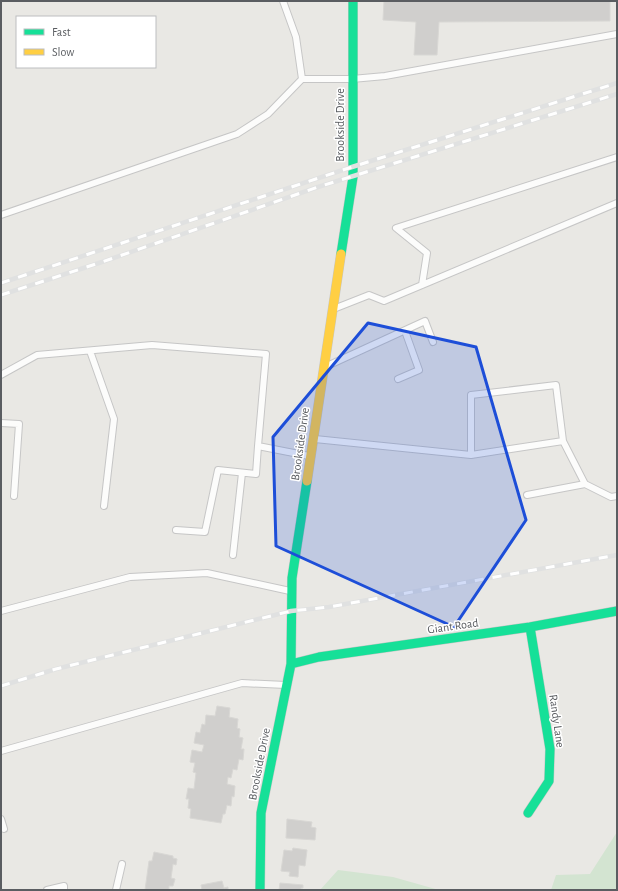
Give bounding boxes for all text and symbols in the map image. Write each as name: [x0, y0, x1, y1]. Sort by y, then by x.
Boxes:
legend: [16, 16, 156, 68]
text: Fast: [52, 26, 71, 38]
text: Slow: [52, 46, 74, 58]
street label: Brookside Drive: [334, 88, 346, 162]
street label: Brookside Drive: [289, 407, 311, 481]
street label: Giant Road: [427, 616, 479, 636]
street label: Randy Lane: [546, 694, 567, 748]
street label: Brookside Drive: [246, 727, 272, 801]

